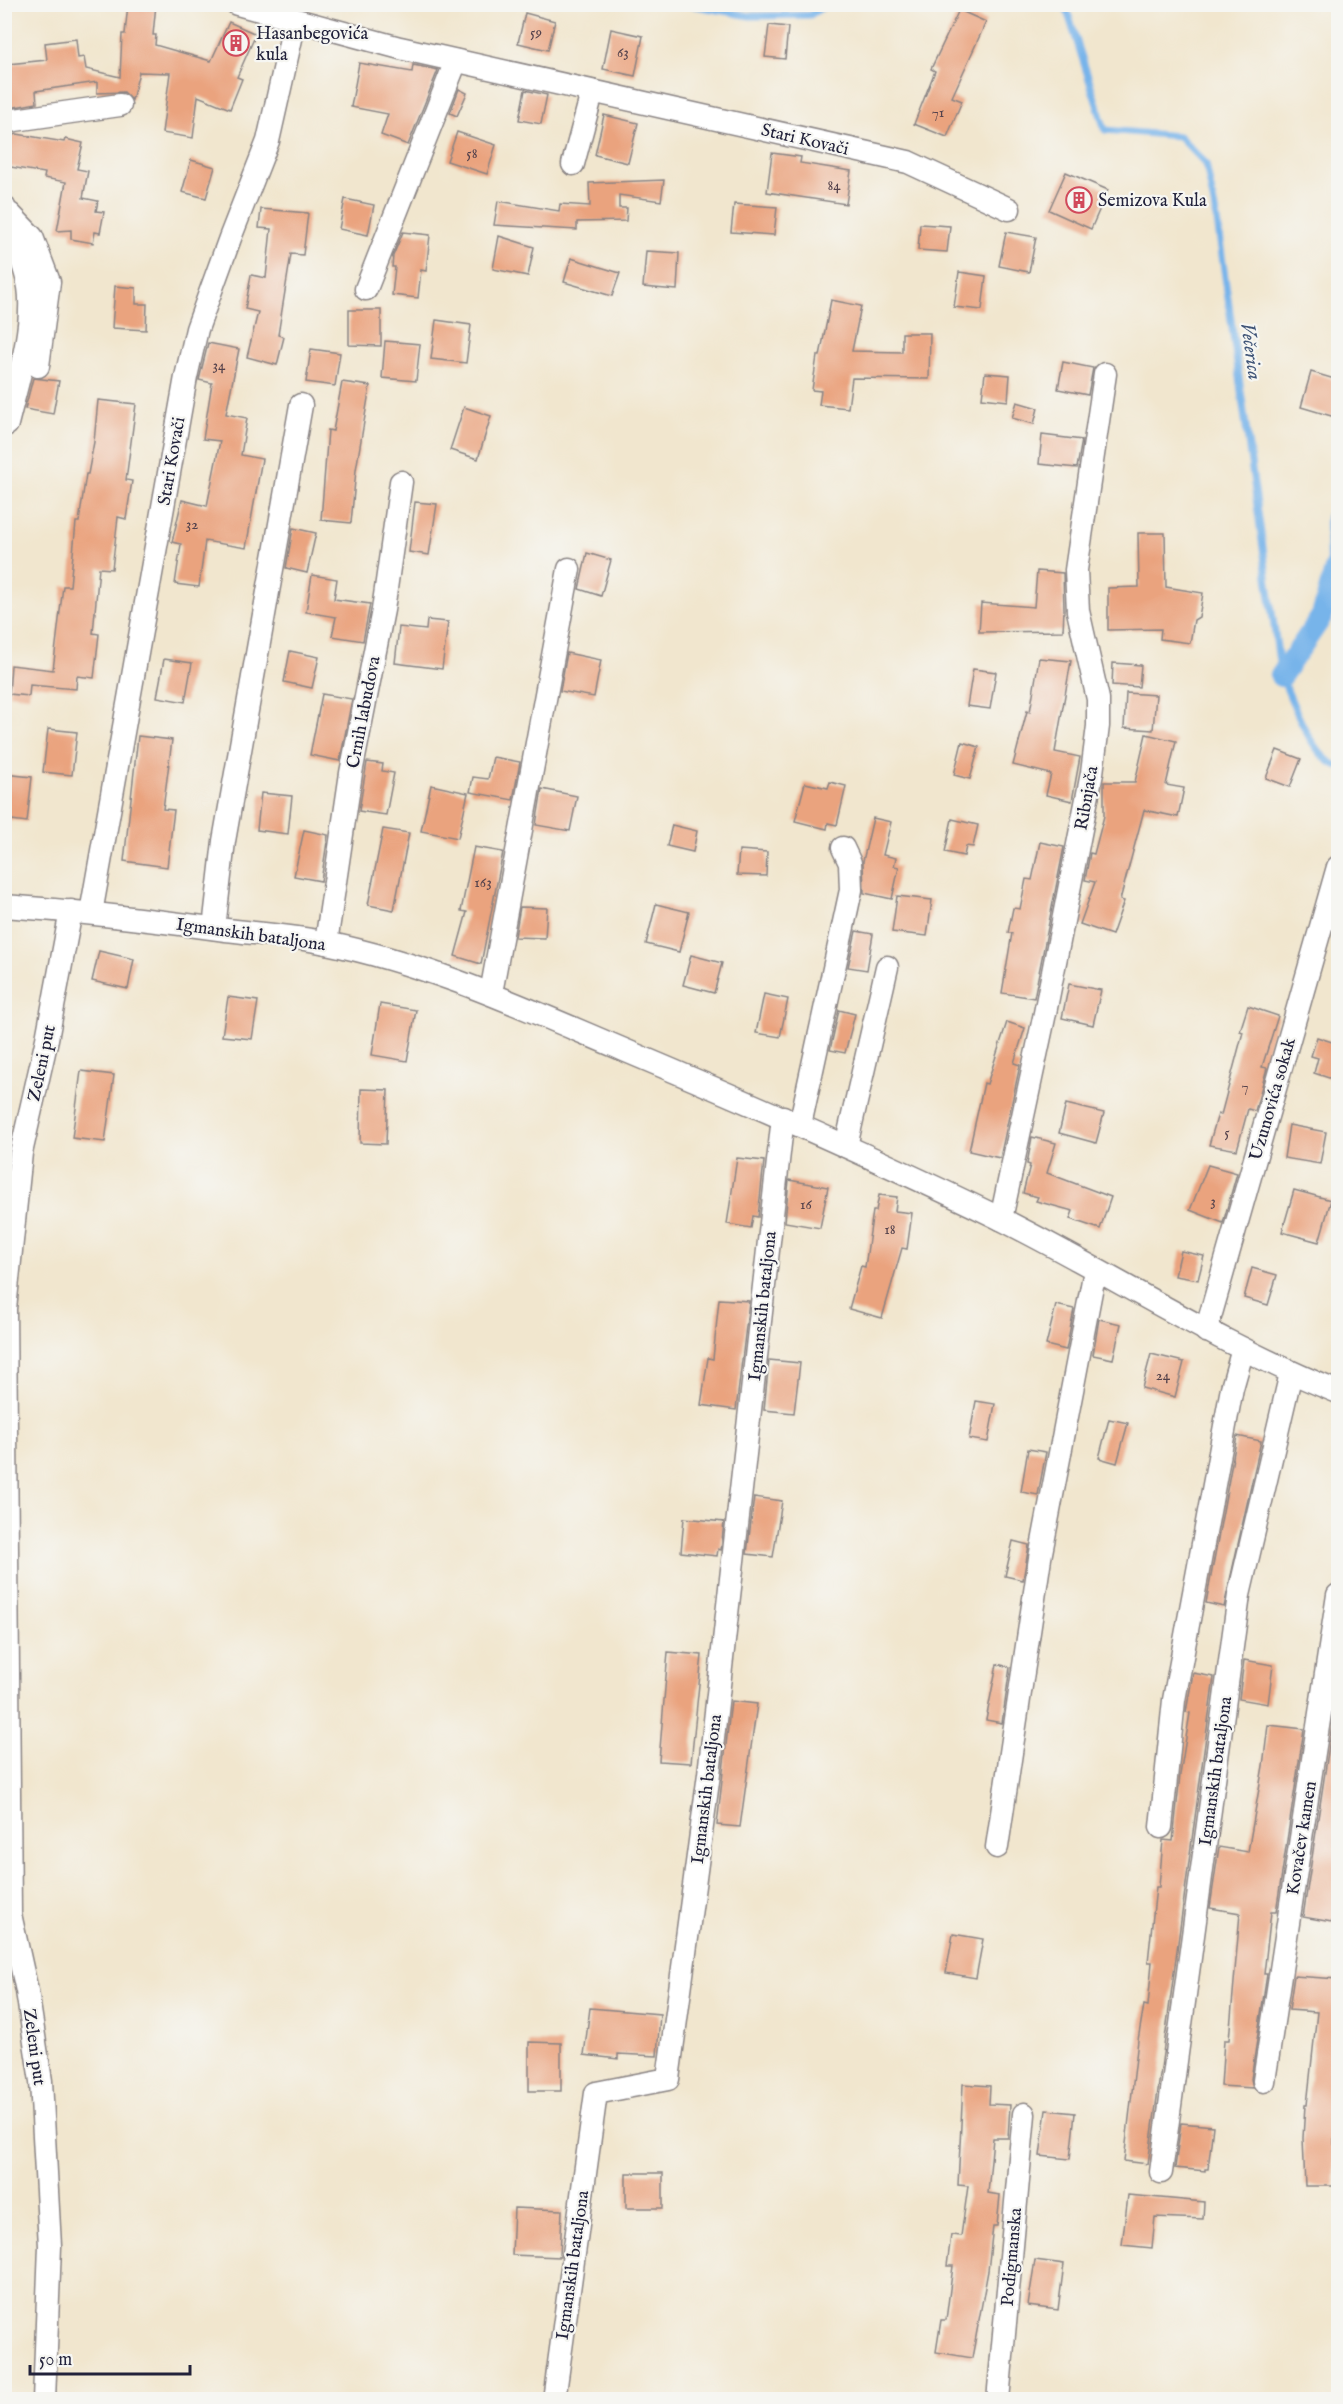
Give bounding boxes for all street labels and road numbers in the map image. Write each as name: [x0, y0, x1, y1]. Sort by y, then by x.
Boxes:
street label: Stari Kovači: [759, 119, 851, 162]
street label: Stari Kovači: [153, 415, 192, 507]
street label: Crnih labudova: [342, 654, 387, 770]
street label: Ribnjača: [1071, 764, 1104, 832]
street label: Igmanskih bataljona: [175, 914, 327, 957]
street label: Zeleni put: [23, 1023, 62, 1104]
street label: Uzunovića sokak: [1245, 1035, 1302, 1164]
street label: Igmanskih bataljona: [744, 1230, 783, 1382]
street label: Igmanskih bataljona: [1195, 1695, 1238, 1847]
street label: Igmanskih bataljona: [687, 1713, 728, 1865]
street label: Kovačev kamen: [1282, 1779, 1323, 1897]
street label: Zeleni put: [17, 2007, 50, 2087]
street label: Igmanskih bataljona: [552, 2189, 595, 2341]
street label: Podigmanska: [997, 2207, 1028, 2307]

